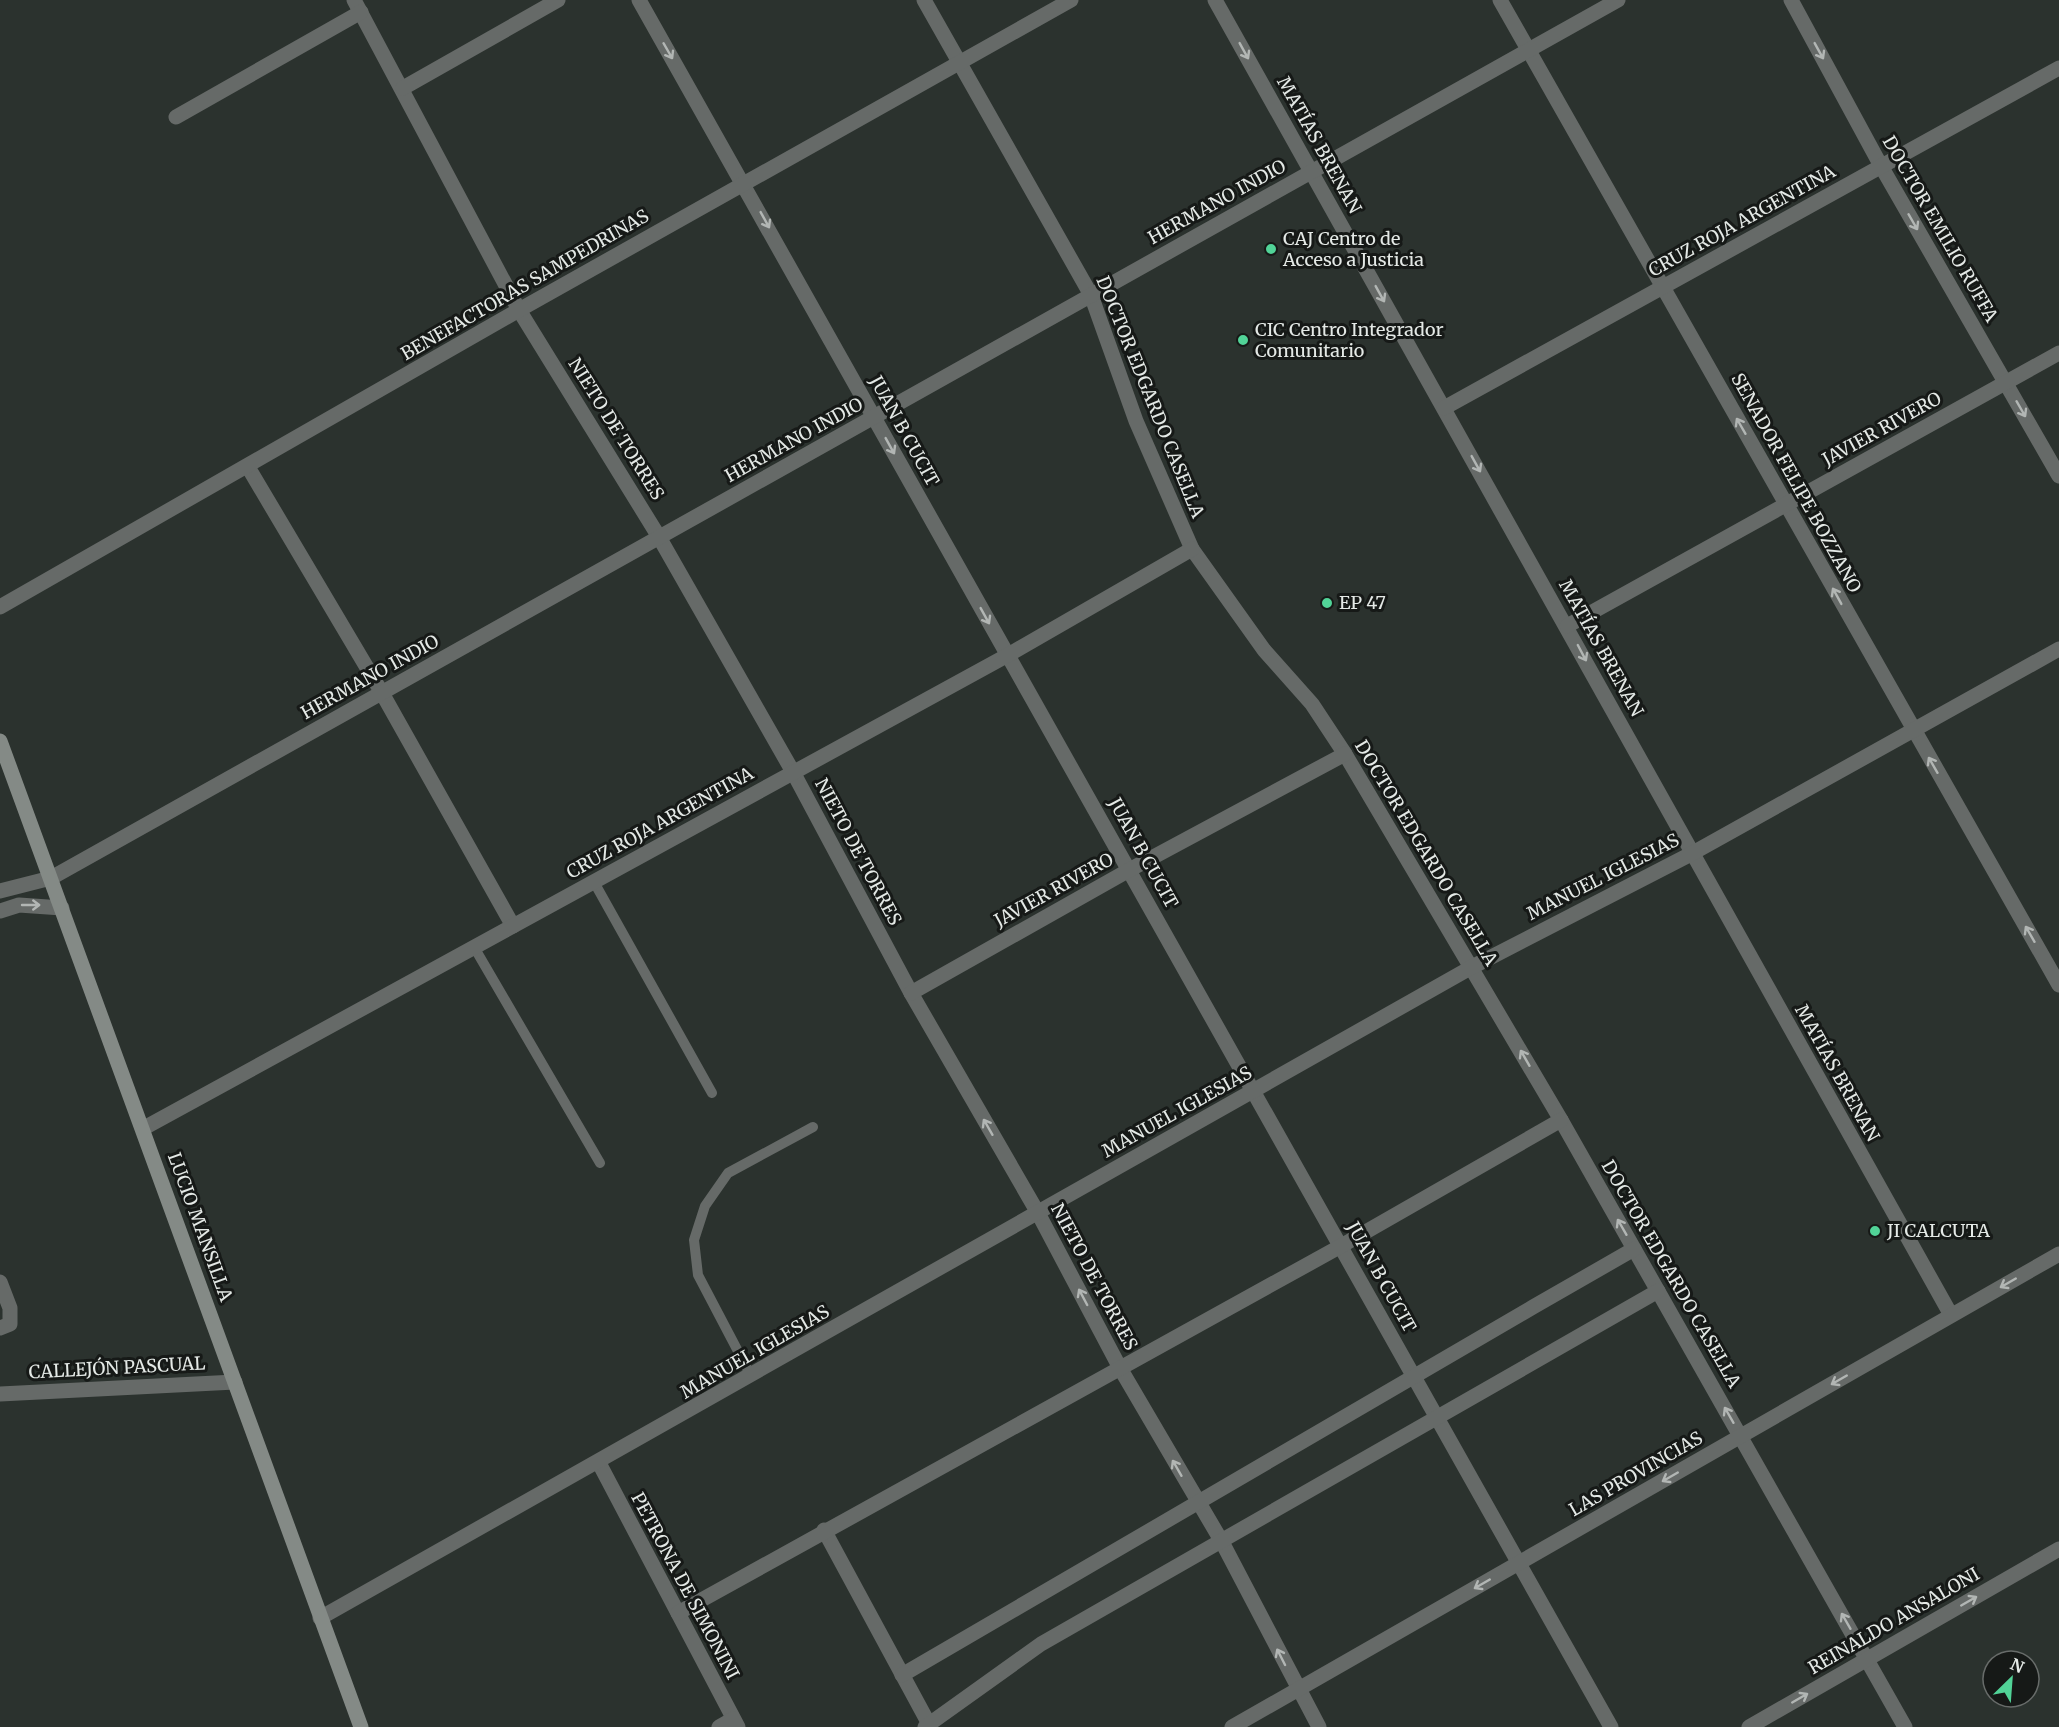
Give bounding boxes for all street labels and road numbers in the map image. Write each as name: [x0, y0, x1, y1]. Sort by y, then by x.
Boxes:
street label: MATÍAS BRENAN: [1272, 72, 1367, 217]
street label: DOCTOR EMILIO RUFFA: [1878, 132, 2003, 326]
street label: HERMANO INDIO: [1144, 154, 1290, 249]
street label: CRUZ ROJA ARGENTINA: [1644, 159, 1839, 282]
street label: BENEFACTORAS SAMPEDRINAS: [397, 204, 653, 365]
street label: DOCTOR EDGARDO CASELLA: [1091, 272, 1210, 521]
street label: NIETO DE TORRES: [563, 354, 670, 504]
street label: SENADOR FELIPE BOZZANO: [1726, 369, 1867, 597]
street label: JUAN B CUCIT: [864, 371, 944, 490]
street label: JAVIER RIVERO: [1817, 386, 1945, 471]
street label: HERMANO INDIO: [721, 392, 867, 487]
street label: MATÍAS BRENAN: [1554, 575, 1649, 720]
street label: HERMANO INDIO: [297, 629, 443, 724]
street label: DOCTOR EDGARDO CASELLA: [1350, 736, 1503, 970]
street label: CRUZ ROJA ARGENTINA: [562, 761, 757, 884]
street label: NIETO DE TORRES: [810, 774, 907, 929]
street label: JUAN B CUCIT: [1103, 793, 1183, 912]
street label: MANUEL IGLESIAS: [1523, 828, 1683, 925]
street label: JAVIER RIVERO: [989, 847, 1117, 932]
street label: MATÍAS BRENAN: [1790, 1000, 1885, 1145]
street label: MANUEL IGLESIAS: [1098, 1061, 1256, 1162]
street label: LUCIO MANSILLA: [163, 1149, 238, 1305]
street label: DOCTOR EDGARDO CASELLA: [1597, 1156, 1746, 1392]
street label: NIETO DE TORRES: [1046, 1199, 1143, 1354]
street label: JUAN B CUCIT: [1341, 1217, 1421, 1336]
street label: MANUEL IGLESIAS: [676, 1299, 833, 1403]
street label: CALLEJÓN PASCUAL: [28, 1351, 206, 1384]
street label: LAS PROVINCIAS: [1565, 1426, 1707, 1521]
street label: PETRONA DE SIMONINI: [626, 1488, 745, 1683]
street label: REINALDO ANSALONI: [1804, 1562, 1983, 1679]

